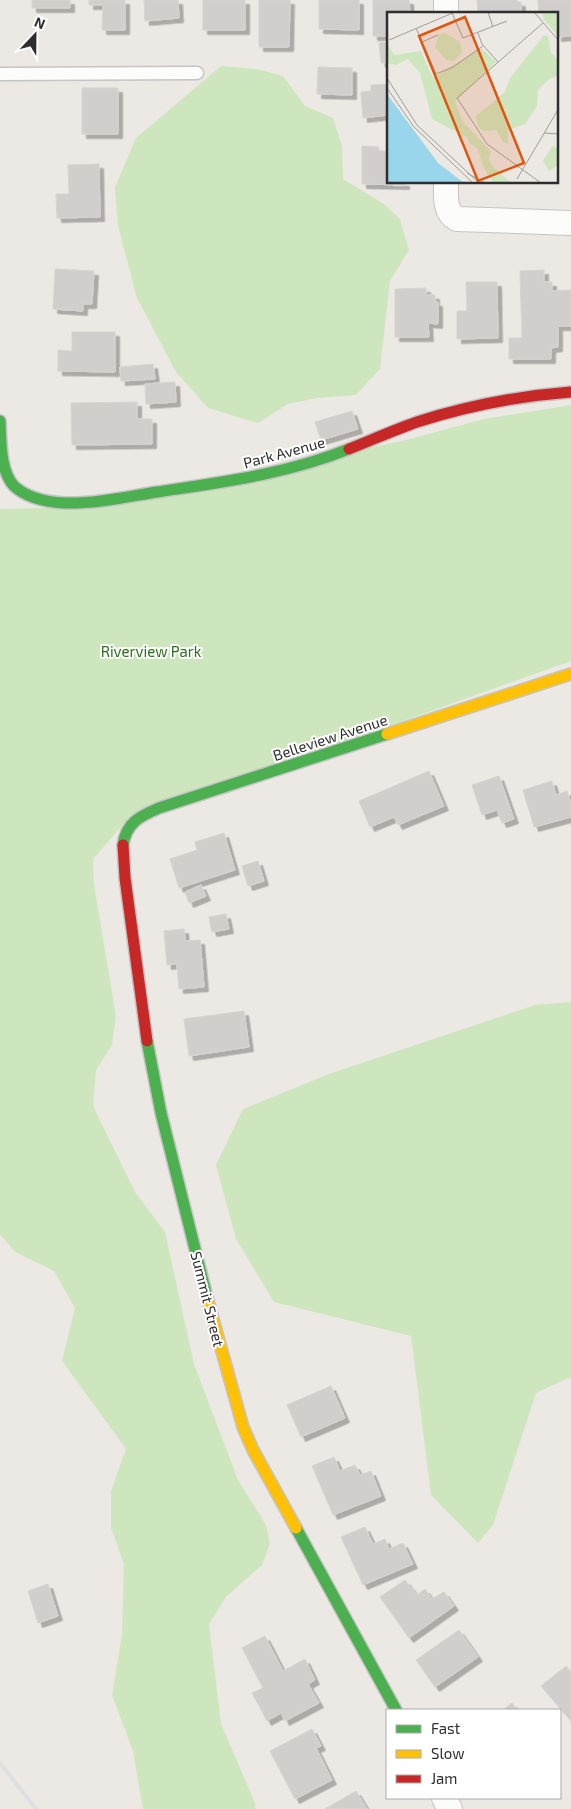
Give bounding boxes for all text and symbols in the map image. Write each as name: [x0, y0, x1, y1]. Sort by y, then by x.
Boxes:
north arrow: [10, 10, 60, 60]
inset map: [387, 12, 558, 184]
text: N: [32, 13, 48, 32]
street label: Park Avenue: [241, 432, 327, 472]
park label: Riverview Park: [101, 642, 202, 660]
street label: Belleview Avenue: [270, 710, 390, 764]
street label: Summit Street: [187, 1249, 229, 1349]
legend: [386, 1709, 561, 1799]
text: Fast: [431, 1719, 461, 1737]
text: Slow: [431, 1744, 465, 1762]
text: Jam: [431, 1769, 457, 1787]

